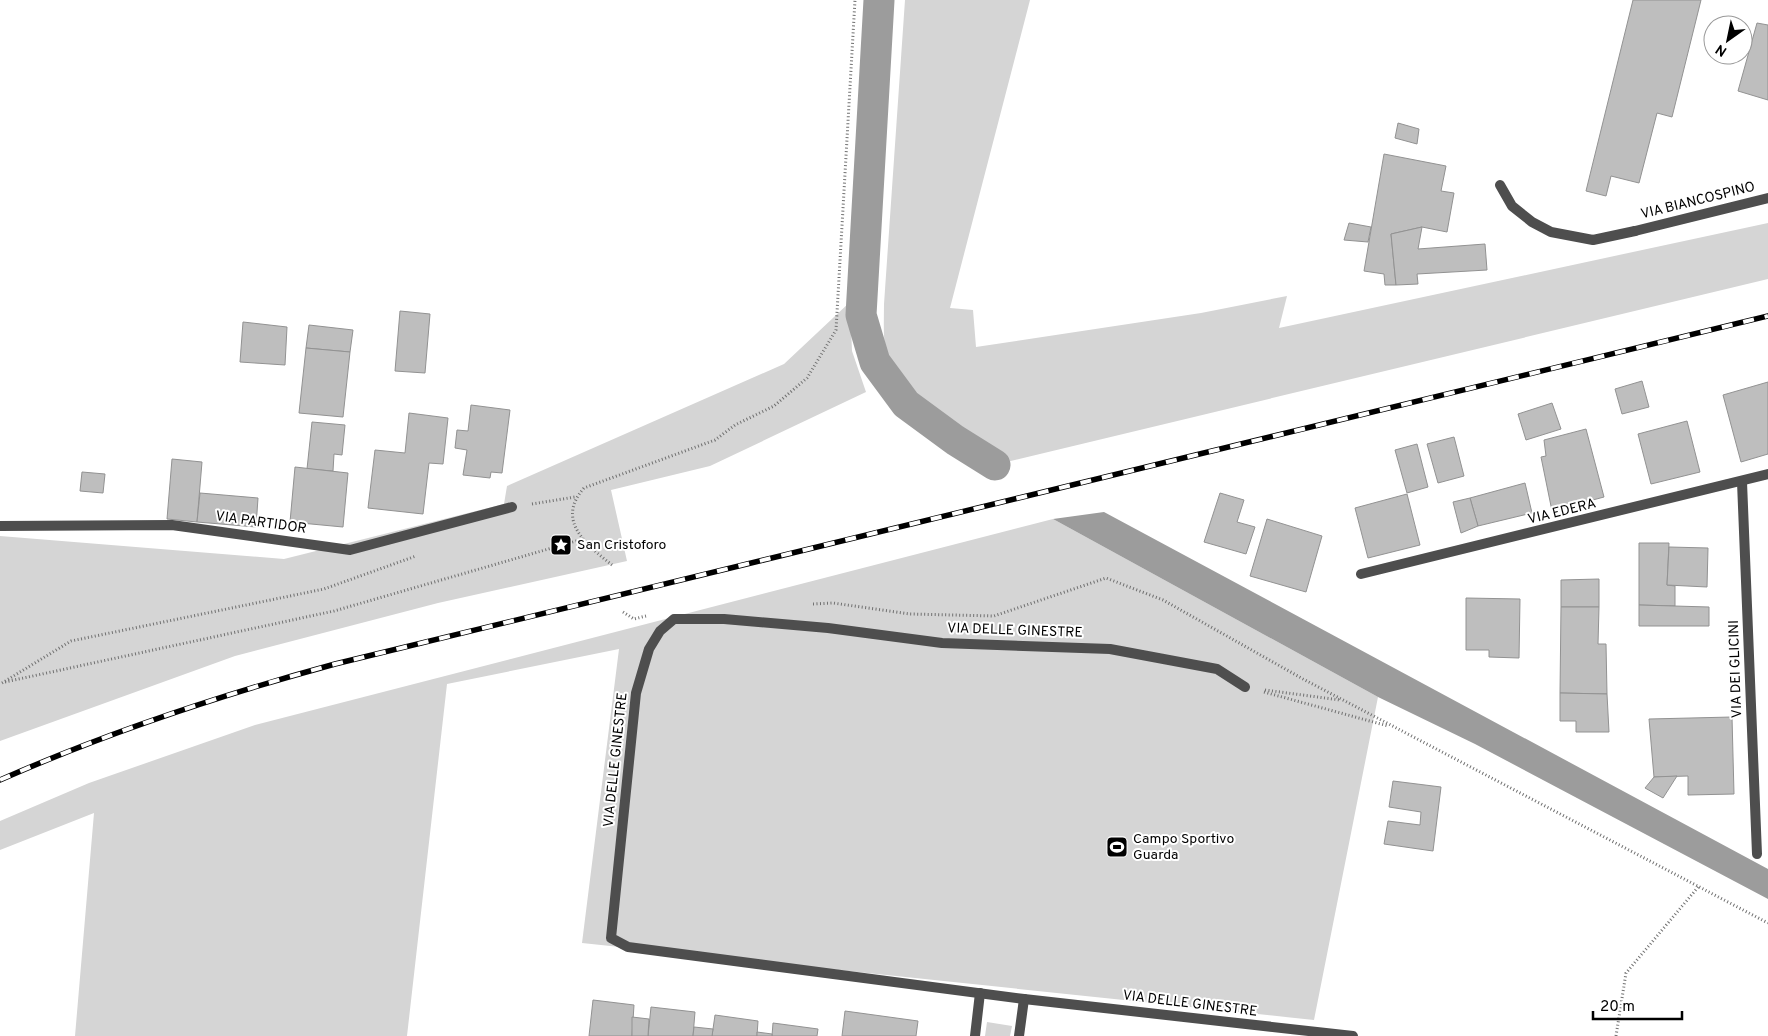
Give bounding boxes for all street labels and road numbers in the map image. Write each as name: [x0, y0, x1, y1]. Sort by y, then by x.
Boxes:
street label: VIA BIANCOSPINO: [1639, 179, 1757, 223]
street label: VIA EDERA: [1526, 495, 1598, 529]
street label: VIA PARTIDOR: [214, 508, 308, 538]
street label: VIA DELLE GINESTRE: [947, 620, 1083, 642]
street label: VIA DEI GLICINI: [1726, 620, 1746, 718]
street label: VIA DELLE GINESTRE: [600, 692, 632, 828]
street label: VIA DELLE GINESTRE: [1122, 987, 1258, 1021]

